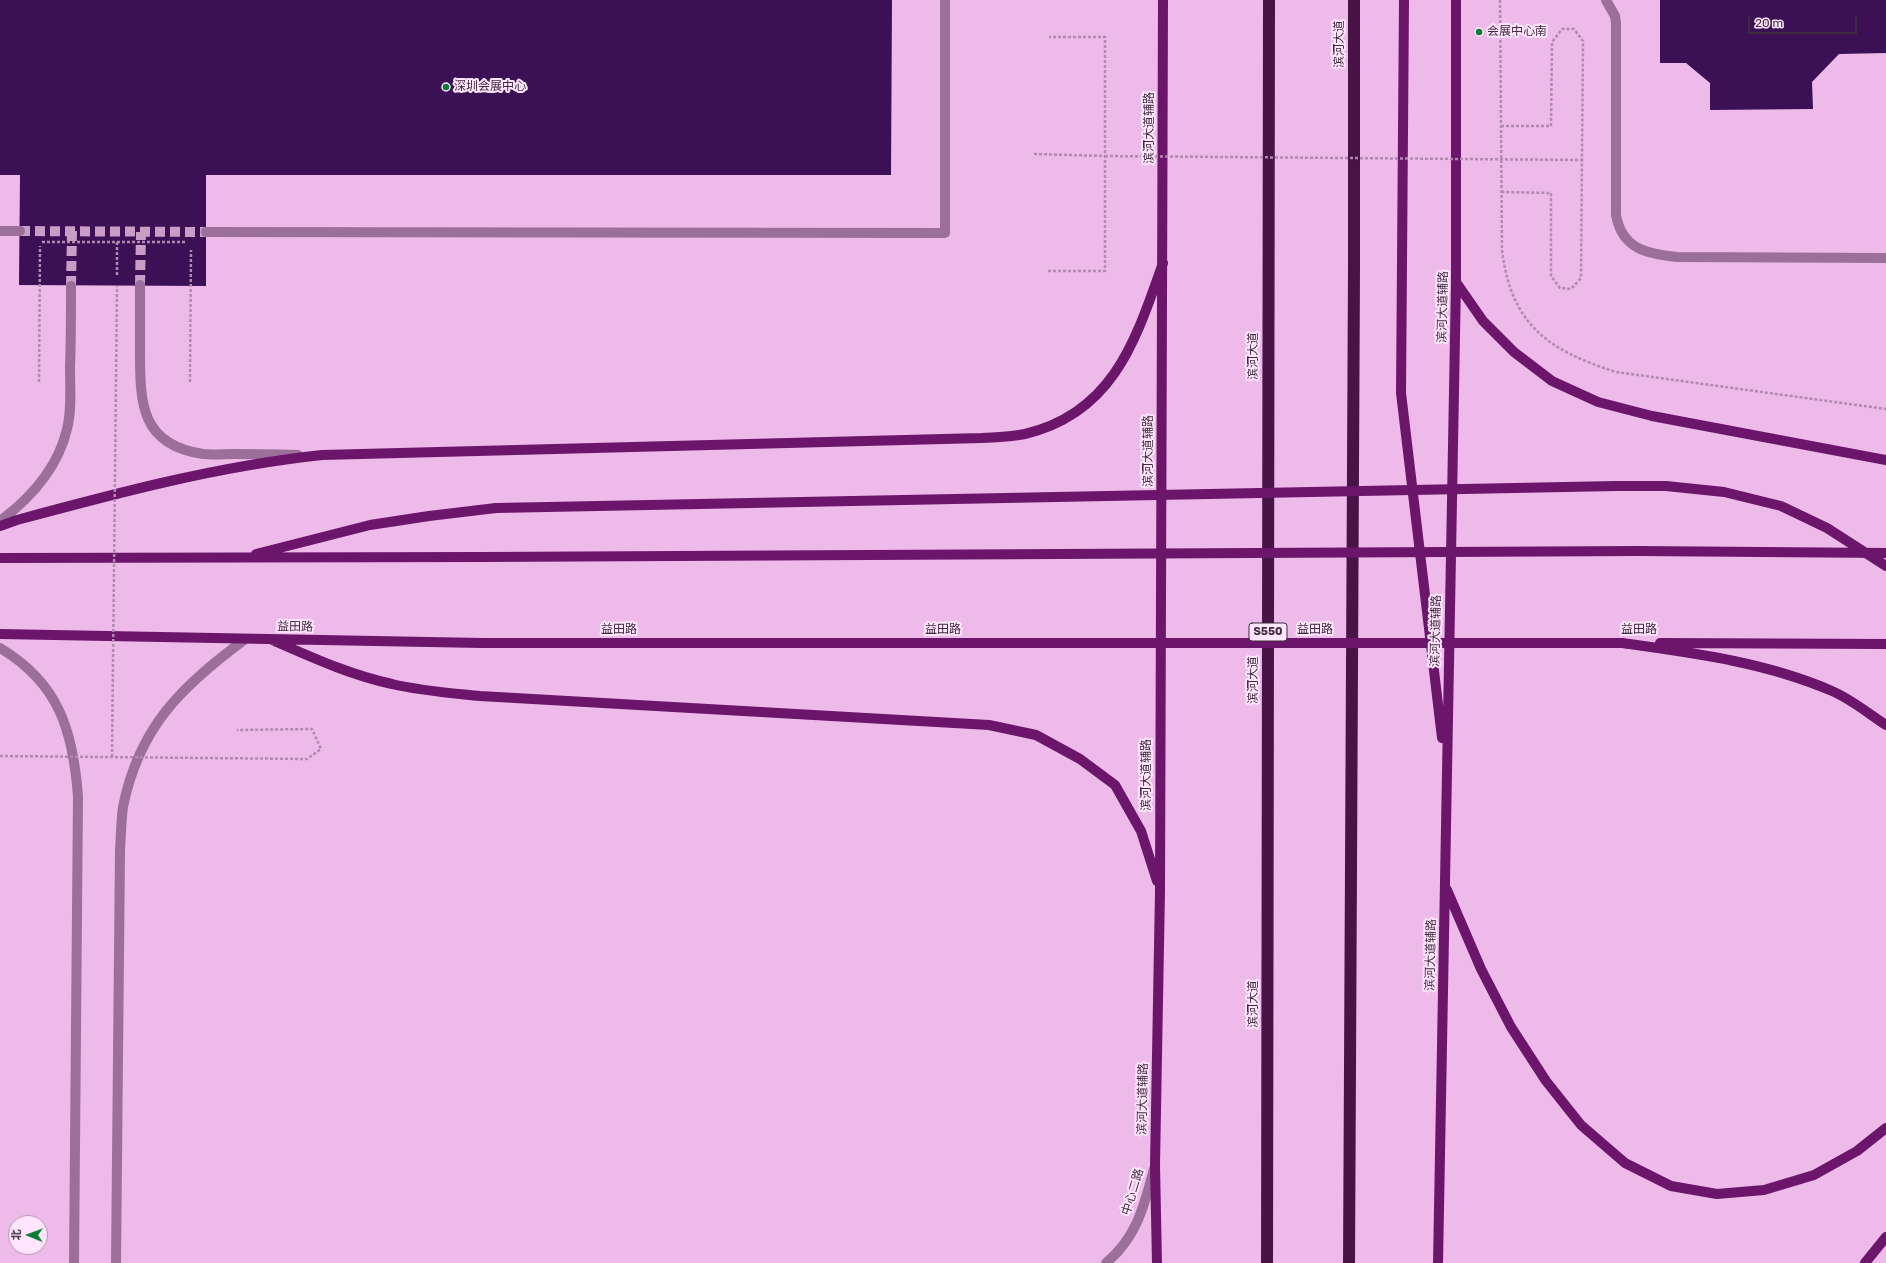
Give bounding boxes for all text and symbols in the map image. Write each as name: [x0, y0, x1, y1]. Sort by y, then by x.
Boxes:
scale bar: [1750, 8, 1859, 34]
text: 20 m: [1755, 16, 1783, 30]
street label: 滨河大道: [1333, 20, 1347, 68]
place label: 会展中心南: [1487, 25, 1547, 39]
marker: 会展中心南: [1474, 27, 1484, 37]
place label: 深圳会展中心: [454, 80, 526, 94]
marker: 深圳会展中心: [441, 82, 451, 92]
street label: 滨河大道辅路: [1143, 92, 1157, 164]
street label: 滨河大道辅路: [1435, 271, 1451, 343]
street label: 滨河大道: [1247, 332, 1261, 380]
street label: 滨河大道辅路: [1142, 415, 1156, 487]
street label: 滨河大道辅路: [1428, 595, 1444, 667]
street label: 益田路: [277, 619, 313, 635]
street label: 益田路: [601, 623, 637, 637]
street label: 益田路: [925, 623, 961, 637]
road number: S550: [1249, 623, 1287, 641]
street label: 益田路: [1297, 623, 1333, 637]
street label: 益田路: [1621, 623, 1657, 637]
street label: 滨河大道: [1247, 656, 1261, 704]
street label: 滨河大道辅路: [1140, 739, 1154, 811]
street label: 滨河大道辅路: [1423, 919, 1439, 991]
street label: 滨河大道: [1247, 980, 1261, 1028]
street label: 滨河大道辅路: [1135, 1063, 1151, 1135]
street label: 中心二路: [1119, 1167, 1147, 1217]
north arrow: [8, 1215, 48, 1255]
text: 北: [10, 1229, 23, 1240]

